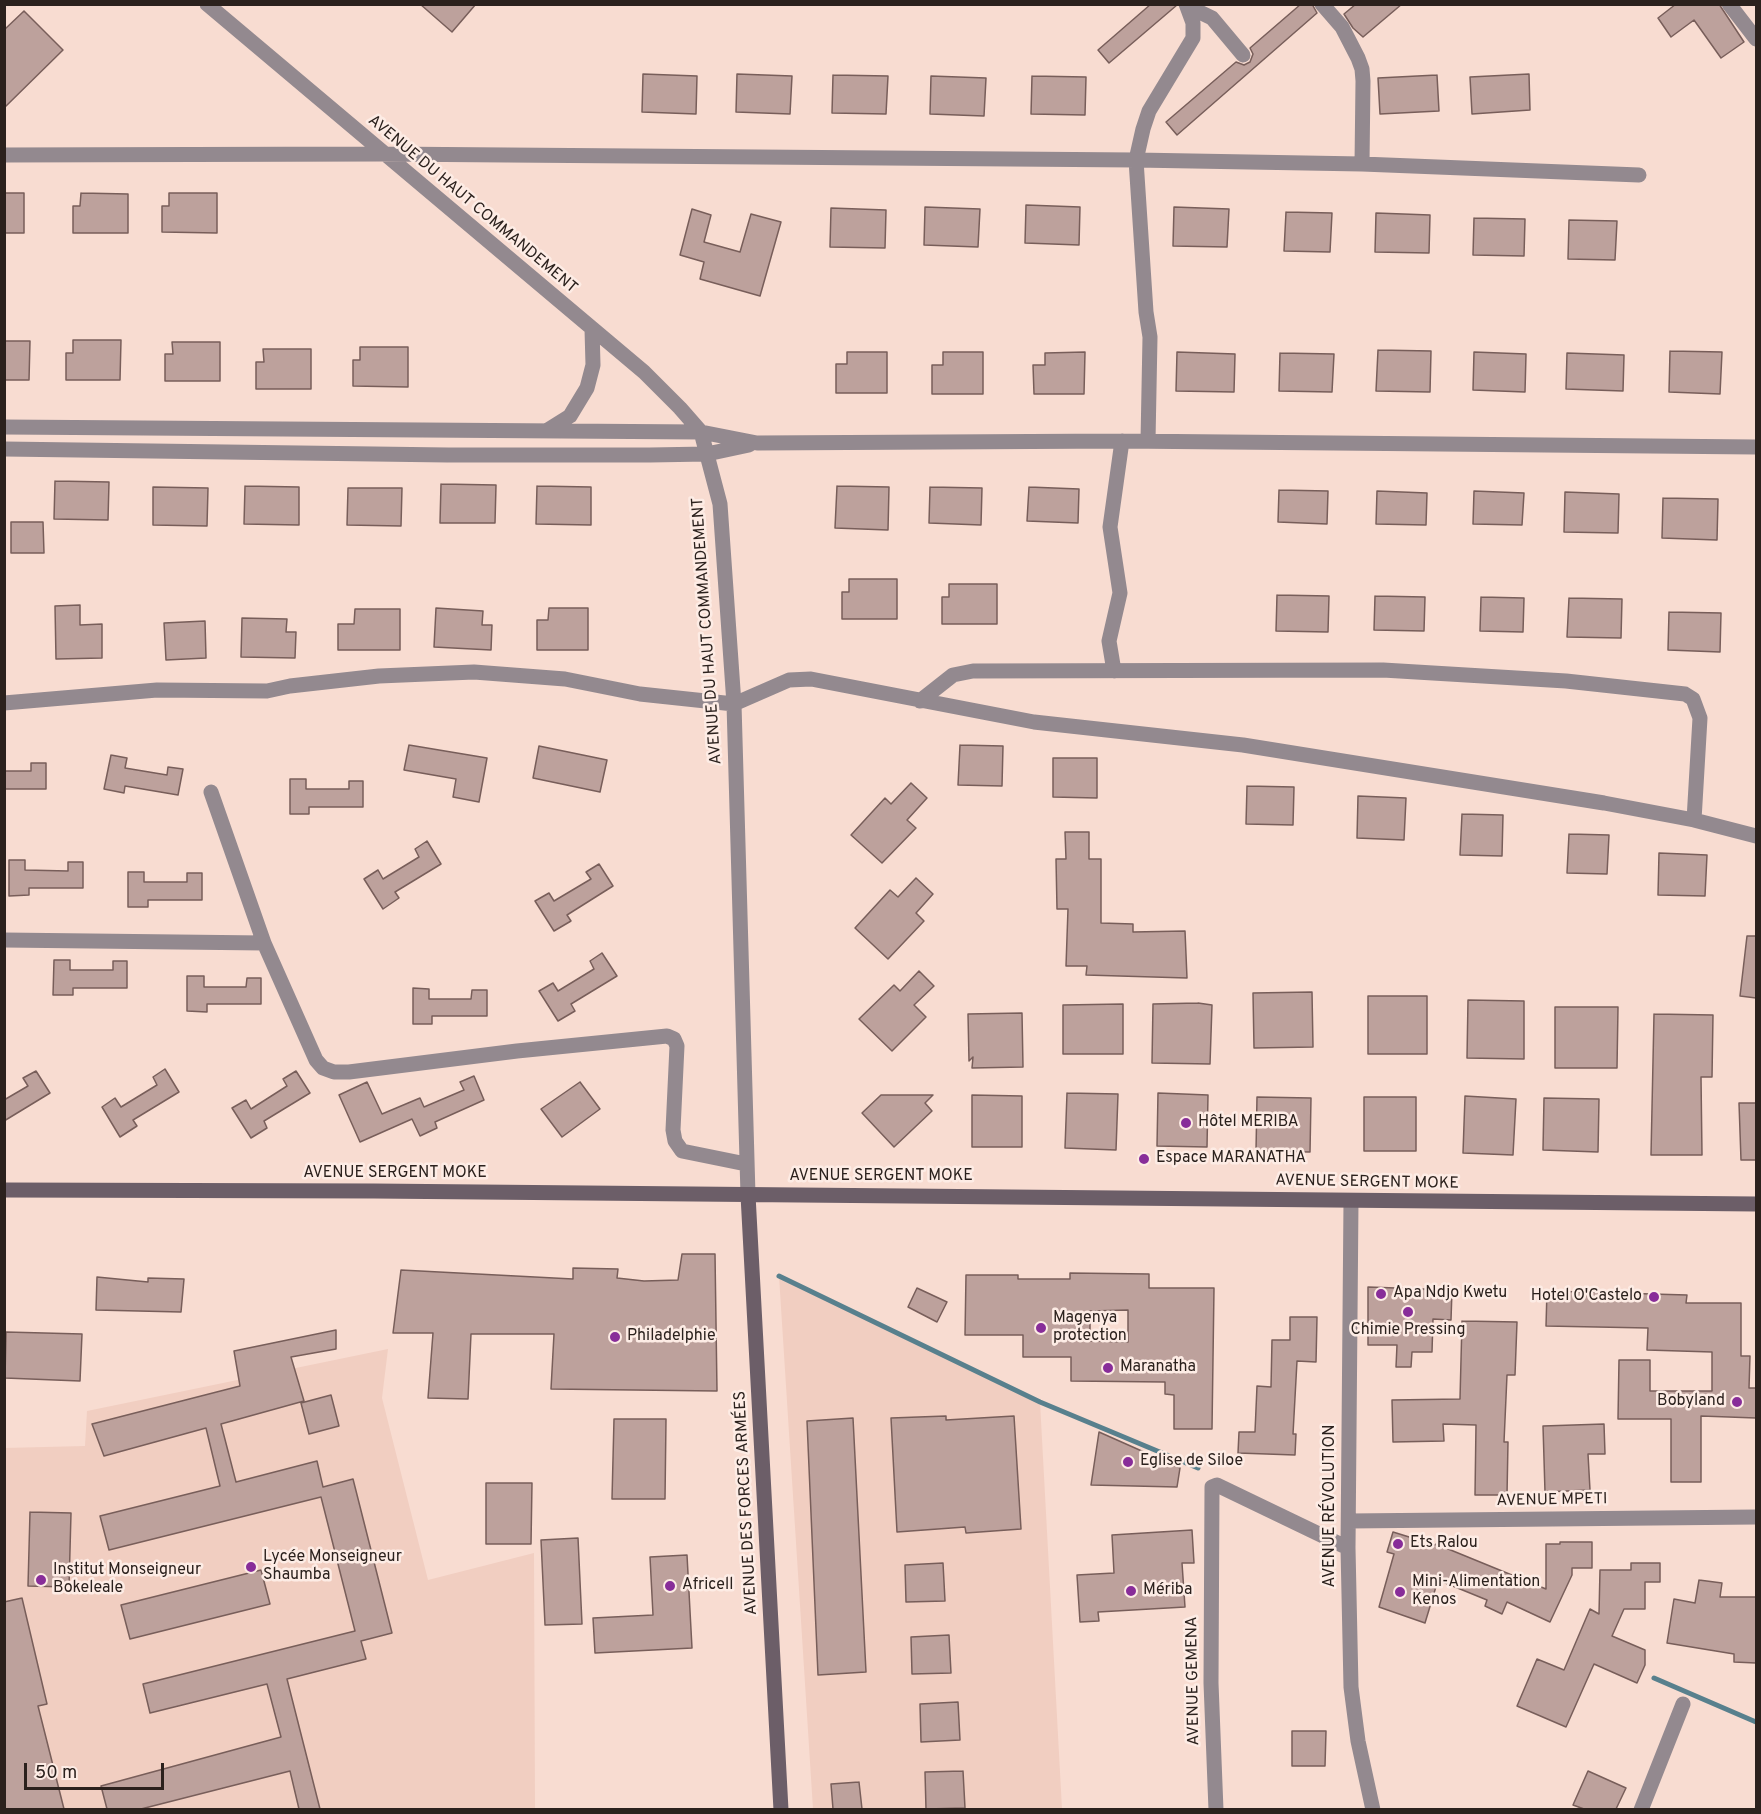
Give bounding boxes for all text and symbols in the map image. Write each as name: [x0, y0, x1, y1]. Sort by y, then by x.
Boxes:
street label: AVENUE DU HAUT COMMANDEMENT: [363, 112, 581, 298]
street label: AVENUE DU HAUT COMMANDEMENT: [689, 497, 727, 765]
place label: Hôtel MERIBA: [1198, 1113, 1299, 1133]
marker: Hôtel MERIBA: [1179, 1116, 1193, 1130]
place label: Espace MARANATHA: [1156, 1149, 1306, 1169]
marker: Espace MARANATHA: [1137, 1152, 1151, 1166]
street label: AVENUE SERGENT MOKE: [303, 1164, 487, 1184]
street label: AVENUE SERGENT MOKE: [789, 1167, 973, 1187]
street label: AVENUE SERGENT MOKE: [1275, 1172, 1459, 1194]
place label: Apa Ndjo Kwetu: [1393, 1284, 1507, 1304]
marker: Apa Ndjo Kwetu: [1374, 1287, 1388, 1301]
place label: Hotel O'Castelo: [1531, 1287, 1642, 1307]
marker: Hotel O'Castelo: [1647, 1290, 1661, 1304]
marker: Chimie Pressing: [1401, 1305, 1415, 1319]
place label: Magenya protection: [1053, 1309, 1127, 1347]
marker: Magenya protection: [1034, 1321, 1048, 1335]
place label: Chimie Pressing: [1350, 1321, 1466, 1341]
place label: Philadelphie: [627, 1327, 716, 1347]
marker: Philadelphie: [608, 1330, 622, 1344]
place label: Maranatha: [1120, 1358, 1196, 1378]
marker: Maranatha: [1101, 1361, 1115, 1375]
street label: AVENUE DES FORCES ARMÉES: [732, 1390, 762, 1616]
place label: Bobyland: [1657, 1392, 1725, 1412]
marker: Bobyland: [1730, 1395, 1744, 1409]
street label: AVENUE RÉVOLUTION: [1321, 1425, 1341, 1587]
place label: Eglise de Siloe: [1140, 1452, 1243, 1472]
marker: Eglise de Siloe: [1121, 1455, 1135, 1469]
street label: AVENUE MPETI: [1496, 1490, 1608, 1512]
place label: Ets Ralou: [1410, 1534, 1478, 1554]
marker: Ets Ralou: [1391, 1537, 1405, 1551]
place label: Lycée Monseigneur Shaumba: [263, 1548, 402, 1586]
marker: Lycée Monseigneur Shaumba: [244, 1560, 258, 1574]
place label: Institut Monseigneur Bokeleale: [53, 1561, 201, 1599]
marker: Institut Monseigneur Bokeleale: [34, 1573, 48, 1587]
place label: Mini-Alimentation Kenos: [1412, 1573, 1540, 1611]
place label: Africell: [682, 1576, 733, 1596]
marker: Africell: [663, 1579, 677, 1593]
place label: Mériba: [1143, 1581, 1192, 1601]
marker: Mériba: [1124, 1584, 1138, 1598]
marker: Mini-Alimentation Kenos: [1393, 1585, 1407, 1599]
street label: AVENUE GEMENA: [1183, 1616, 1205, 1746]
scale bar: [27, 1751, 166, 1789]
text: 50 m: [35, 1762, 77, 1785]

